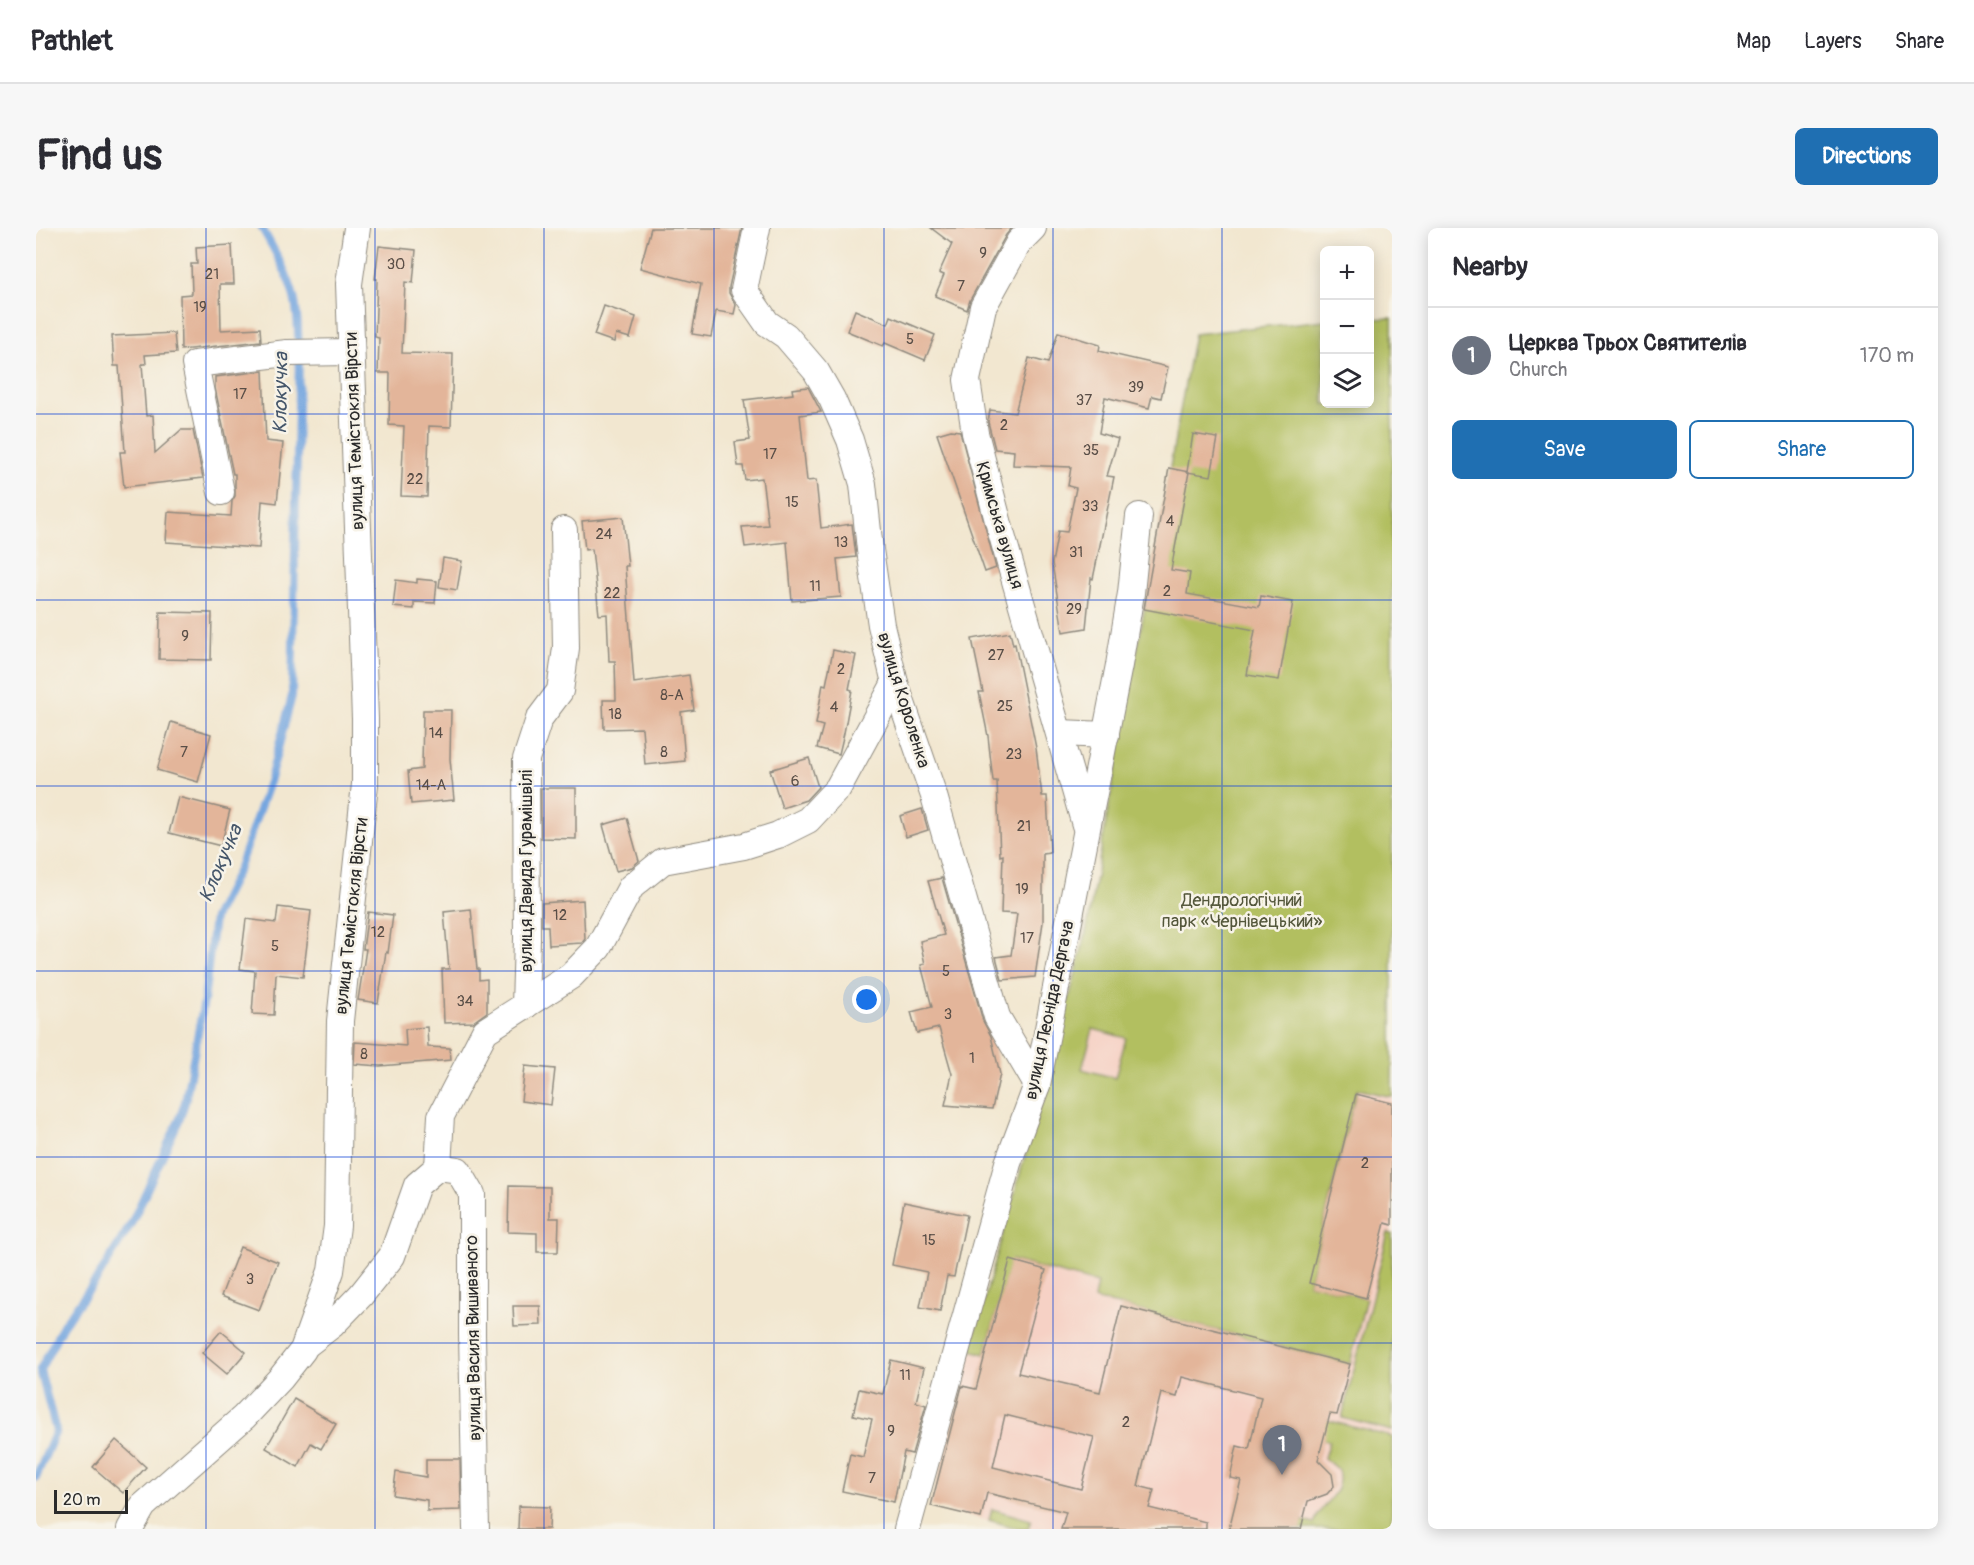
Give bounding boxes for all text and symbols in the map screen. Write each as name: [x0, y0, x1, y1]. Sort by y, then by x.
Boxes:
text: Pathlet: [30, 24, 113, 59]
text: Map: [1736, 28, 1771, 55]
text: Layers: [1804, 28, 1862, 55]
text: Share: [1895, 28, 1944, 55]
button: Directions: [1795, 128, 1938, 185]
text: Find us: [36, 130, 162, 182]
house number: 9: [979, 244, 987, 263]
map controls: [1320, 246, 1374, 408]
button: +: [1320, 246, 1374, 300]
text: Nearby: [1452, 251, 1528, 283]
house number: 30: [387, 255, 405, 274]
house number: 21: [205, 265, 219, 284]
house number: 7: [957, 277, 965, 296]
house number: 19: [193, 298, 207, 317]
button: −: [1320, 300, 1374, 354]
text: Церква Трьох Святителів: [1509, 329, 1747, 357]
house number: 5: [906, 330, 914, 349]
street label: вулиця Темістокля Вірсти: [340, 332, 369, 530]
text: 1: [1468, 343, 1475, 368]
text: 170 m: [1860, 343, 1914, 368]
water label: Клокучка: [267, 350, 294, 434]
button: layers: [1320, 354, 1374, 408]
text: Church: [1509, 357, 1567, 382]
house number: 39: [1128, 378, 1144, 397]
house number: 17: [233, 385, 247, 404]
house number: 37: [1076, 391, 1092, 410]
house number: 2: [1000, 416, 1008, 435]
button: Save: [1452, 420, 1677, 479]
button: Share: [1689, 420, 1914, 479]
house number: 35: [1083, 441, 1099, 460]
house number: 17: [763, 445, 777, 464]
street label: Кримська вулиця: [970, 459, 1029, 592]
house number: 22: [407, 470, 423, 489]
house number: 15: [785, 493, 799, 512]
house number: 33: [1082, 497, 1098, 516]
house number: 4: [1166, 512, 1175, 531]
house number: 24: [595, 525, 613, 544]
house number: 13: [834, 533, 848, 552]
house number: 31: [1069, 543, 1083, 562]
house number: 11: [809, 577, 821, 596]
house number: 2: [1163, 582, 1171, 601]
house number: 22: [604, 584, 620, 603]
house number: 29: [1066, 600, 1082, 619]
house number: 9: [181, 627, 189, 646]
street label: вулиця Короленка: [872, 629, 935, 771]
house number: 27: [988, 646, 1004, 665]
house number: 2: [837, 660, 845, 679]
house number: 8-А: [660, 686, 684, 705]
house number: 25: [997, 697, 1013, 716]
house number: 4: [830, 698, 839, 717]
house number: 18: [608, 705, 622, 724]
house number: 14: [429, 724, 444, 743]
house number: 7: [180, 743, 188, 762]
house number: 8: [660, 743, 668, 762]
house number: 23: [1006, 745, 1022, 764]
street label: вулиця Давида Гурамішвілі: [515, 770, 538, 972]
house number: 6: [791, 772, 799, 791]
house number: 14-А: [416, 776, 447, 795]
street label: вулиця Темістокля Вірсти: [330, 816, 373, 1016]
house number: 21: [1017, 817, 1031, 836]
water label: Клокучка: [193, 819, 249, 906]
house number: 19: [1015, 880, 1029, 899]
park label: Дендрологічний парк «Чернівецький»: [1162, 889, 1322, 933]
house number: 12: [553, 906, 567, 925]
street label: вулиця Леоніда Дергача: [1019, 918, 1080, 1102]
house number: 12: [371, 923, 385, 942]
house number: 17: [1020, 929, 1034, 948]
house number: 5: [271, 937, 279, 956]
house number: 5: [942, 962, 950, 981]
your location: [852, 985, 881, 1014]
house number: 34: [456, 992, 474, 1011]
house number: 3: [944, 1005, 952, 1024]
house number: 8: [360, 1045, 368, 1064]
house number: 1: [969, 1049, 975, 1068]
house number: 2: [1361, 1154, 1369, 1173]
house number: 15: [922, 1231, 936, 1250]
street label: вулиця Василя Вишиваного: [460, 1235, 487, 1441]
house number: 3: [246, 1270, 254, 1289]
house number: 11: [899, 1366, 911, 1385]
house number: 2: [1122, 1413, 1130, 1432]
house number: 9: [887, 1422, 895, 1441]
pin: 1: [1262, 1426, 1302, 1475]
house number: 7: [868, 1469, 876, 1488]
scale bar: [54, 1487, 128, 1514]
text: 20 m: [63, 1490, 101, 1510]

